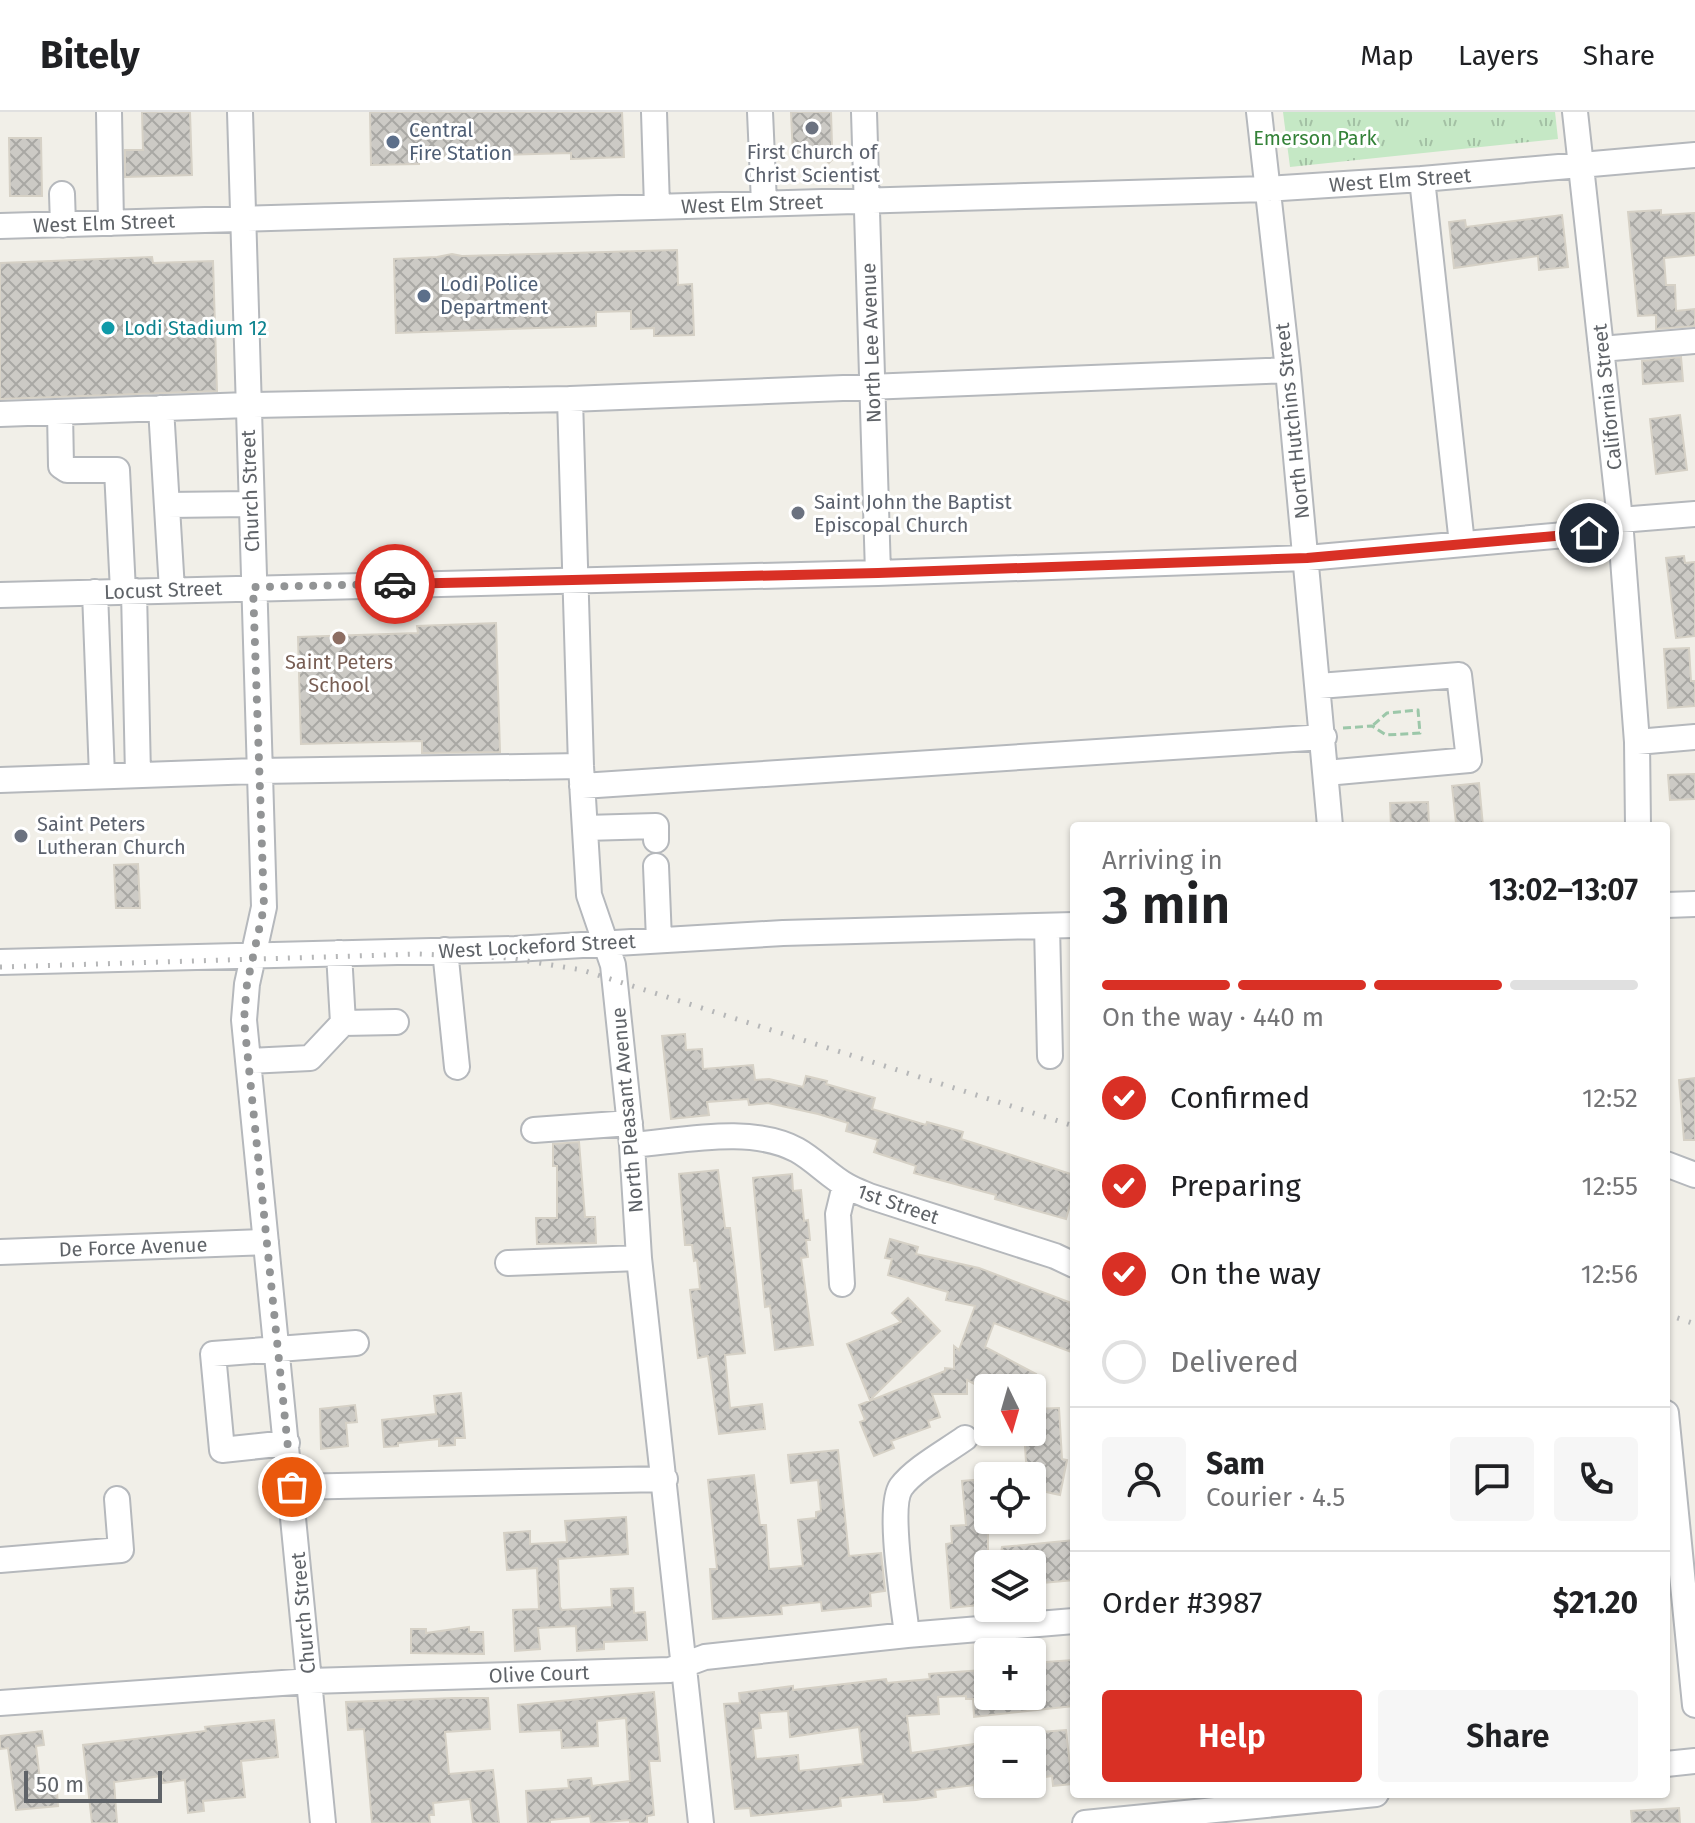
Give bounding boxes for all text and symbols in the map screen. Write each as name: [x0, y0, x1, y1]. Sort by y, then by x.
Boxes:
text: Bitely: [40, 32, 140, 78]
text: Map: [1360, 39, 1414, 72]
text: Layers: [1458, 39, 1539, 72]
text: Share: [1583, 39, 1655, 72]
place label: Central Fire Station: [409, 118, 512, 165]
marker: First Church of Christ Scientist: [803, 119, 821, 137]
park label: Emerson Park: [1253, 126, 1377, 150]
marker: Central Fire Station: [384, 133, 402, 151]
place label: First Church of Christ Scientist: [744, 140, 881, 187]
street label: West Elm Street: [1328, 163, 1473, 197]
street label: West Elm Street: [681, 189, 824, 218]
street label: West Elm Street: [33, 208, 176, 237]
street label: North Lee Avenue: [856, 263, 886, 423]
place label: Lodi Police Department: [440, 272, 549, 319]
marker: Lodi Police Department: [415, 287, 433, 305]
place label: Lodi Stadium 12: [124, 316, 267, 340]
marker: Lodi Stadium 12: [99, 319, 117, 337]
street label: North Hutchins Street: [1270, 321, 1314, 520]
street label: California Street: [1587, 322, 1627, 471]
street label: Church Street: [236, 429, 264, 553]
place label: Saint John the Baptist Episcopal Church: [814, 490, 1012, 537]
pin: [1555, 499, 1623, 567]
marker: Saint John the Baptist Episcopal Church: [789, 504, 807, 522]
icon: home: [1567, 511, 1611, 555]
courier: [355, 544, 435, 624]
icon: car: [373, 562, 417, 606]
street label: Locust Street: [103, 576, 223, 604]
marker: Saint Peters School: [330, 629, 348, 647]
place label: Saint Peters School: [285, 650, 393, 697]
place label: Saint Peters Lutheran Church: [37, 812, 186, 859]
marker: Saint Peters Lutheran Church: [12, 827, 30, 845]
text: Arriving in: [1102, 845, 1223, 876]
text: 13:02–13:07: [1489, 872, 1638, 908]
text: 3 min: [1102, 874, 1230, 937]
street label: West Lockeford Street: [438, 929, 637, 963]
text: On the way · 440 m: [1102, 1002, 1324, 1033]
street label: North Pleasant Avenue: [606, 1006, 648, 1214]
icon: check: [1102, 1076, 1146, 1120]
text: Confirmed: [1170, 1080, 1310, 1116]
text: 12:52: [1582, 1083, 1638, 1114]
icon: check: [1102, 1164, 1146, 1208]
text: Preparing: [1170, 1168, 1301, 1204]
text: 12:55: [1582, 1171, 1638, 1202]
street label: 1st Street: [854, 1179, 943, 1229]
street label: De Force Avenue: [58, 1232, 208, 1262]
icon: check: [1102, 1252, 1146, 1296]
text: On the way: [1170, 1256, 1321, 1292]
text: 12:56: [1581, 1259, 1638, 1290]
text: Delivered: [1170, 1344, 1299, 1380]
north arrow: [974, 1374, 1046, 1446]
map controls: [974, 1374, 1046, 1798]
button: person: [1102, 1437, 1186, 1521]
button: chat: [1450, 1437, 1534, 1521]
button: phone: [1554, 1437, 1638, 1521]
text: Sam: [1206, 1446, 1265, 1482]
pin: [258, 1453, 326, 1521]
button: locate: [974, 1462, 1046, 1534]
icon: bag: [270, 1465, 314, 1509]
text: Courier · 4.5: [1206, 1482, 1345, 1513]
street label: Church Street: [286, 1550, 320, 1675]
button: layers: [974, 1550, 1046, 1622]
text: Order #3987: [1102, 1585, 1262, 1621]
text: $21.20: [1553, 1585, 1638, 1621]
button: +: [974, 1638, 1046, 1710]
street label: Olive Court: [488, 1660, 590, 1688]
button: Help: [1102, 1690, 1362, 1782]
button: Share: [1378, 1690, 1638, 1782]
button: −: [974, 1726, 1046, 1798]
scale bar: [24, 1767, 162, 1803]
text: 50 m: [36, 1771, 84, 1798]

